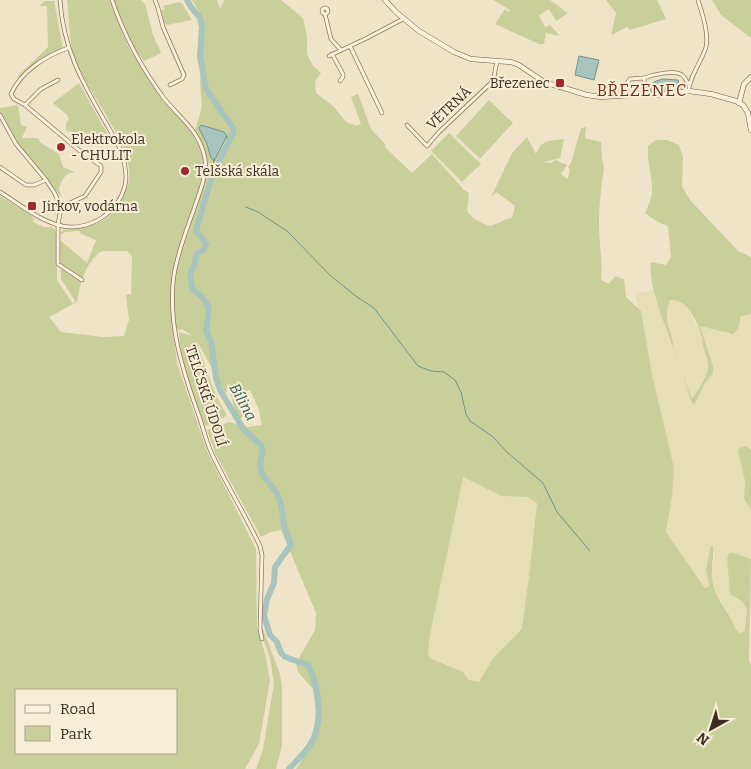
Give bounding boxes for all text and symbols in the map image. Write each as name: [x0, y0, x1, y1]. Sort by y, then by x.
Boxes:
place label: Březenec: [490, 75, 550, 92]
marker: Březenec: [554, 77, 566, 89]
district label: BŘEZENEC: [597, 80, 687, 100]
street label: VĚTRNÁ: [423, 82, 475, 133]
place label: Elektrokola - CHULIT: [71, 131, 145, 164]
marker: Elektrokola - CHULIT: [55, 141, 67, 153]
place label: Telšská skála: [195, 163, 279, 180]
marker: Telšská skála: [179, 165, 191, 177]
place label: Jirkov, vodárna: [41, 198, 138, 215]
marker: Jirkov, vodárna: [26, 200, 38, 212]
street label: TELČSKÉ ÚDOLÍ: [182, 343, 231, 449]
water label: Bílina: [225, 380, 261, 424]
legend: [15, 689, 178, 754]
text: Road: [60, 700, 95, 718]
north arrow: [686, 704, 736, 754]
text: Park: [60, 725, 92, 743]
text: N: [693, 729, 713, 749]

